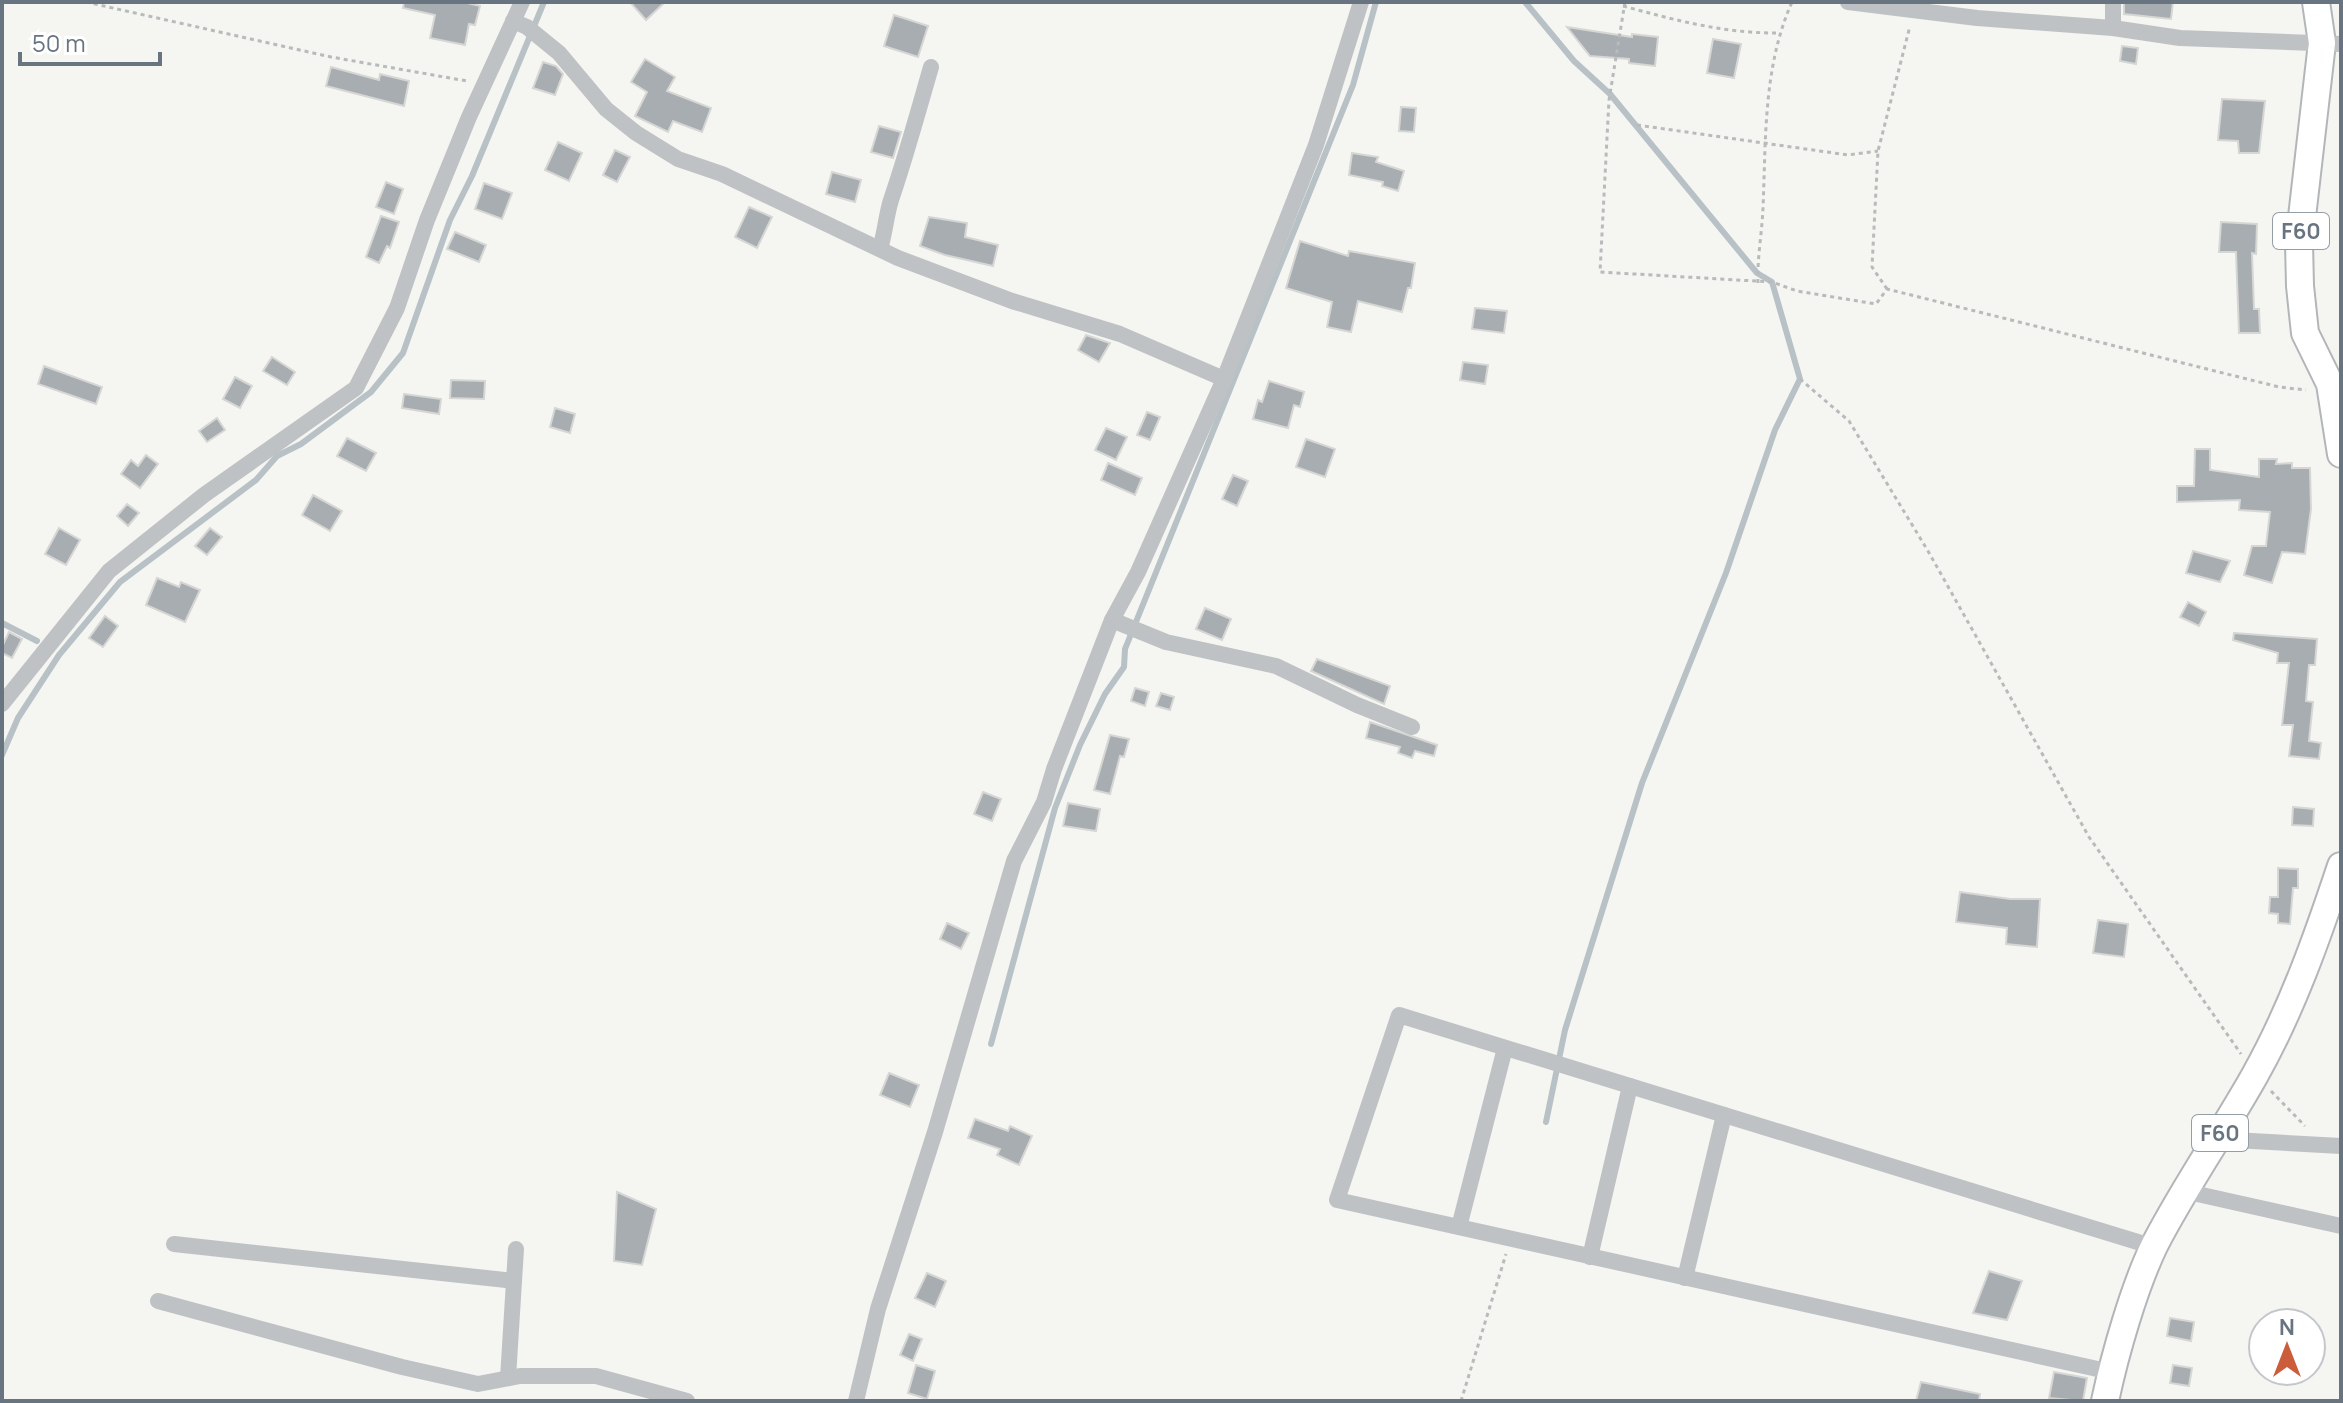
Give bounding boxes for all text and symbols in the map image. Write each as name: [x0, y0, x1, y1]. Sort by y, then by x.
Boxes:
scale bar: [20, 16, 160, 66]
text: 50 m: [32, 26, 86, 59]
road number: F60: [2273, 213, 2329, 249]
road number: F60: [2192, 1115, 2248, 1151]
north arrow: [2247, 1307, 2327, 1387]
text: N: [2279, 1312, 2295, 1342]

